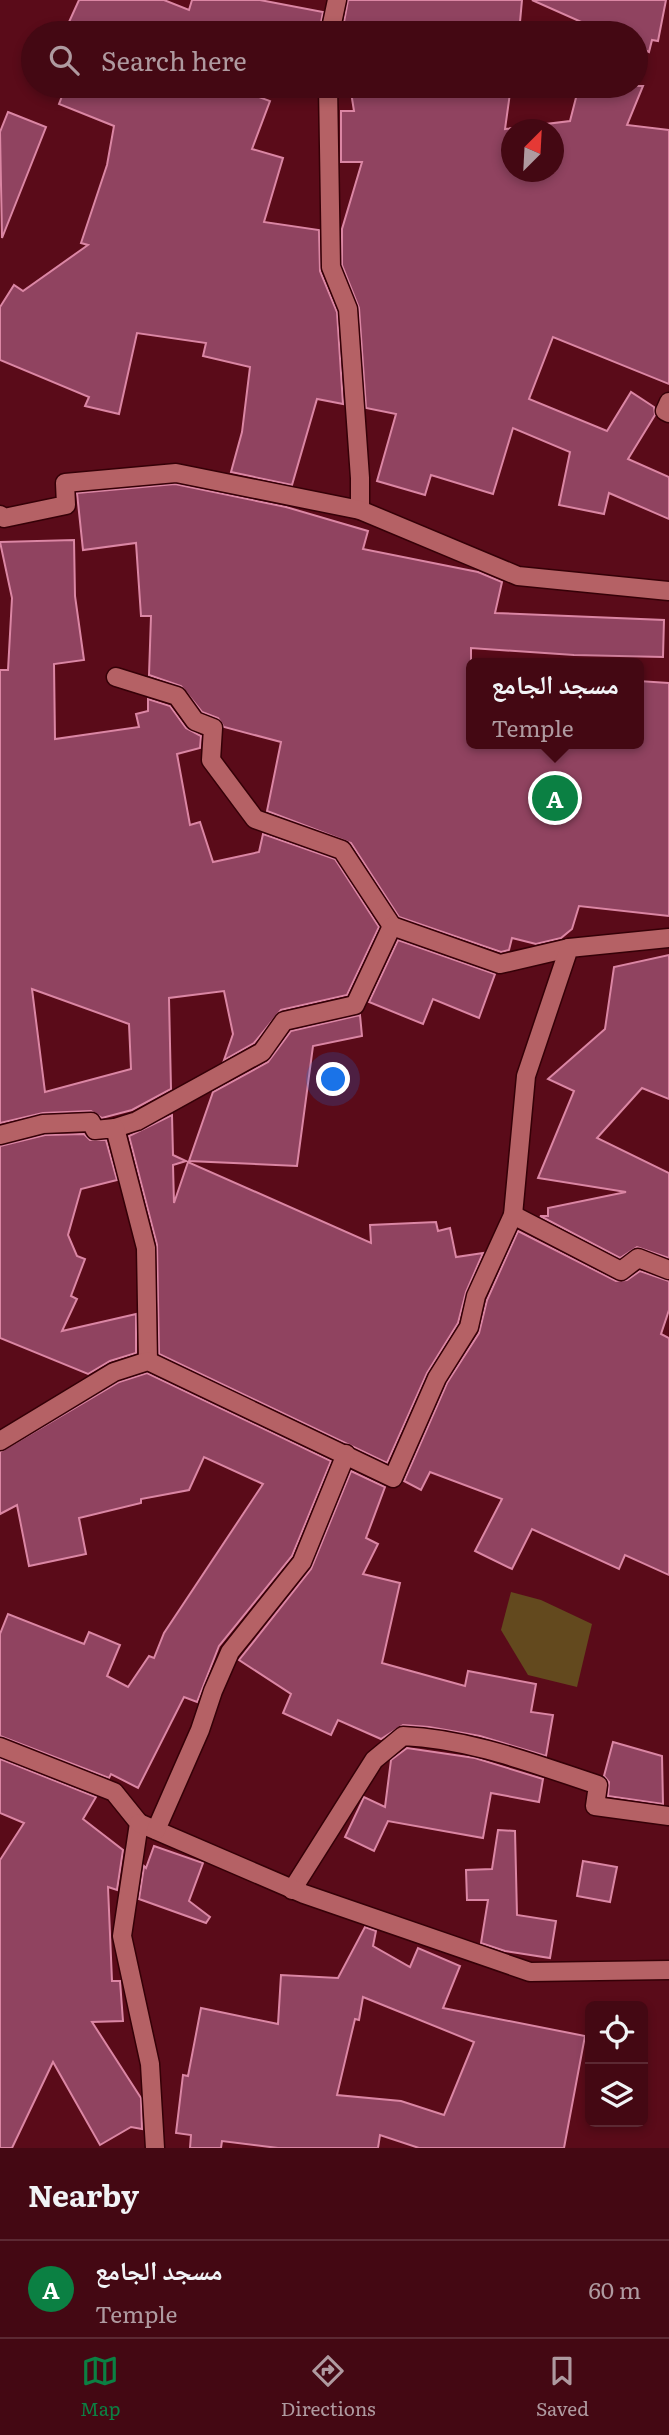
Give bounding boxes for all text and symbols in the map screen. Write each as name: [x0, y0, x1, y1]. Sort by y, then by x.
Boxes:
search box: [21, 21, 648, 98]
text: Search here: [101, 40, 247, 79]
icon: search: [45, 41, 83, 79]
north arrow: [501, 119, 564, 182]
popup: [466, 658, 644, 749]
text: مسجد الجامع: [491, 663, 619, 702]
text: Temple: [491, 710, 574, 744]
pin: A: [532, 772, 578, 824]
your location: [316, 1062, 350, 1096]
map controls: [585, 2001, 648, 2127]
button: locate: [585, 2001, 648, 2064]
button: layers: [585, 2064, 648, 2127]
text: Nearby: [28, 2172, 139, 2216]
text: مسجد الجامع: [95, 2249, 223, 2288]
text: A: [42, 2272, 60, 2306]
text: 60 m: [588, 2272, 641, 2306]
text: Temple: [95, 2296, 177, 2330]
tab: Map: [80, 2352, 121, 2422]
tab: Directions: [281, 2352, 376, 2422]
tab: Saved: [536, 2352, 589, 2422]

